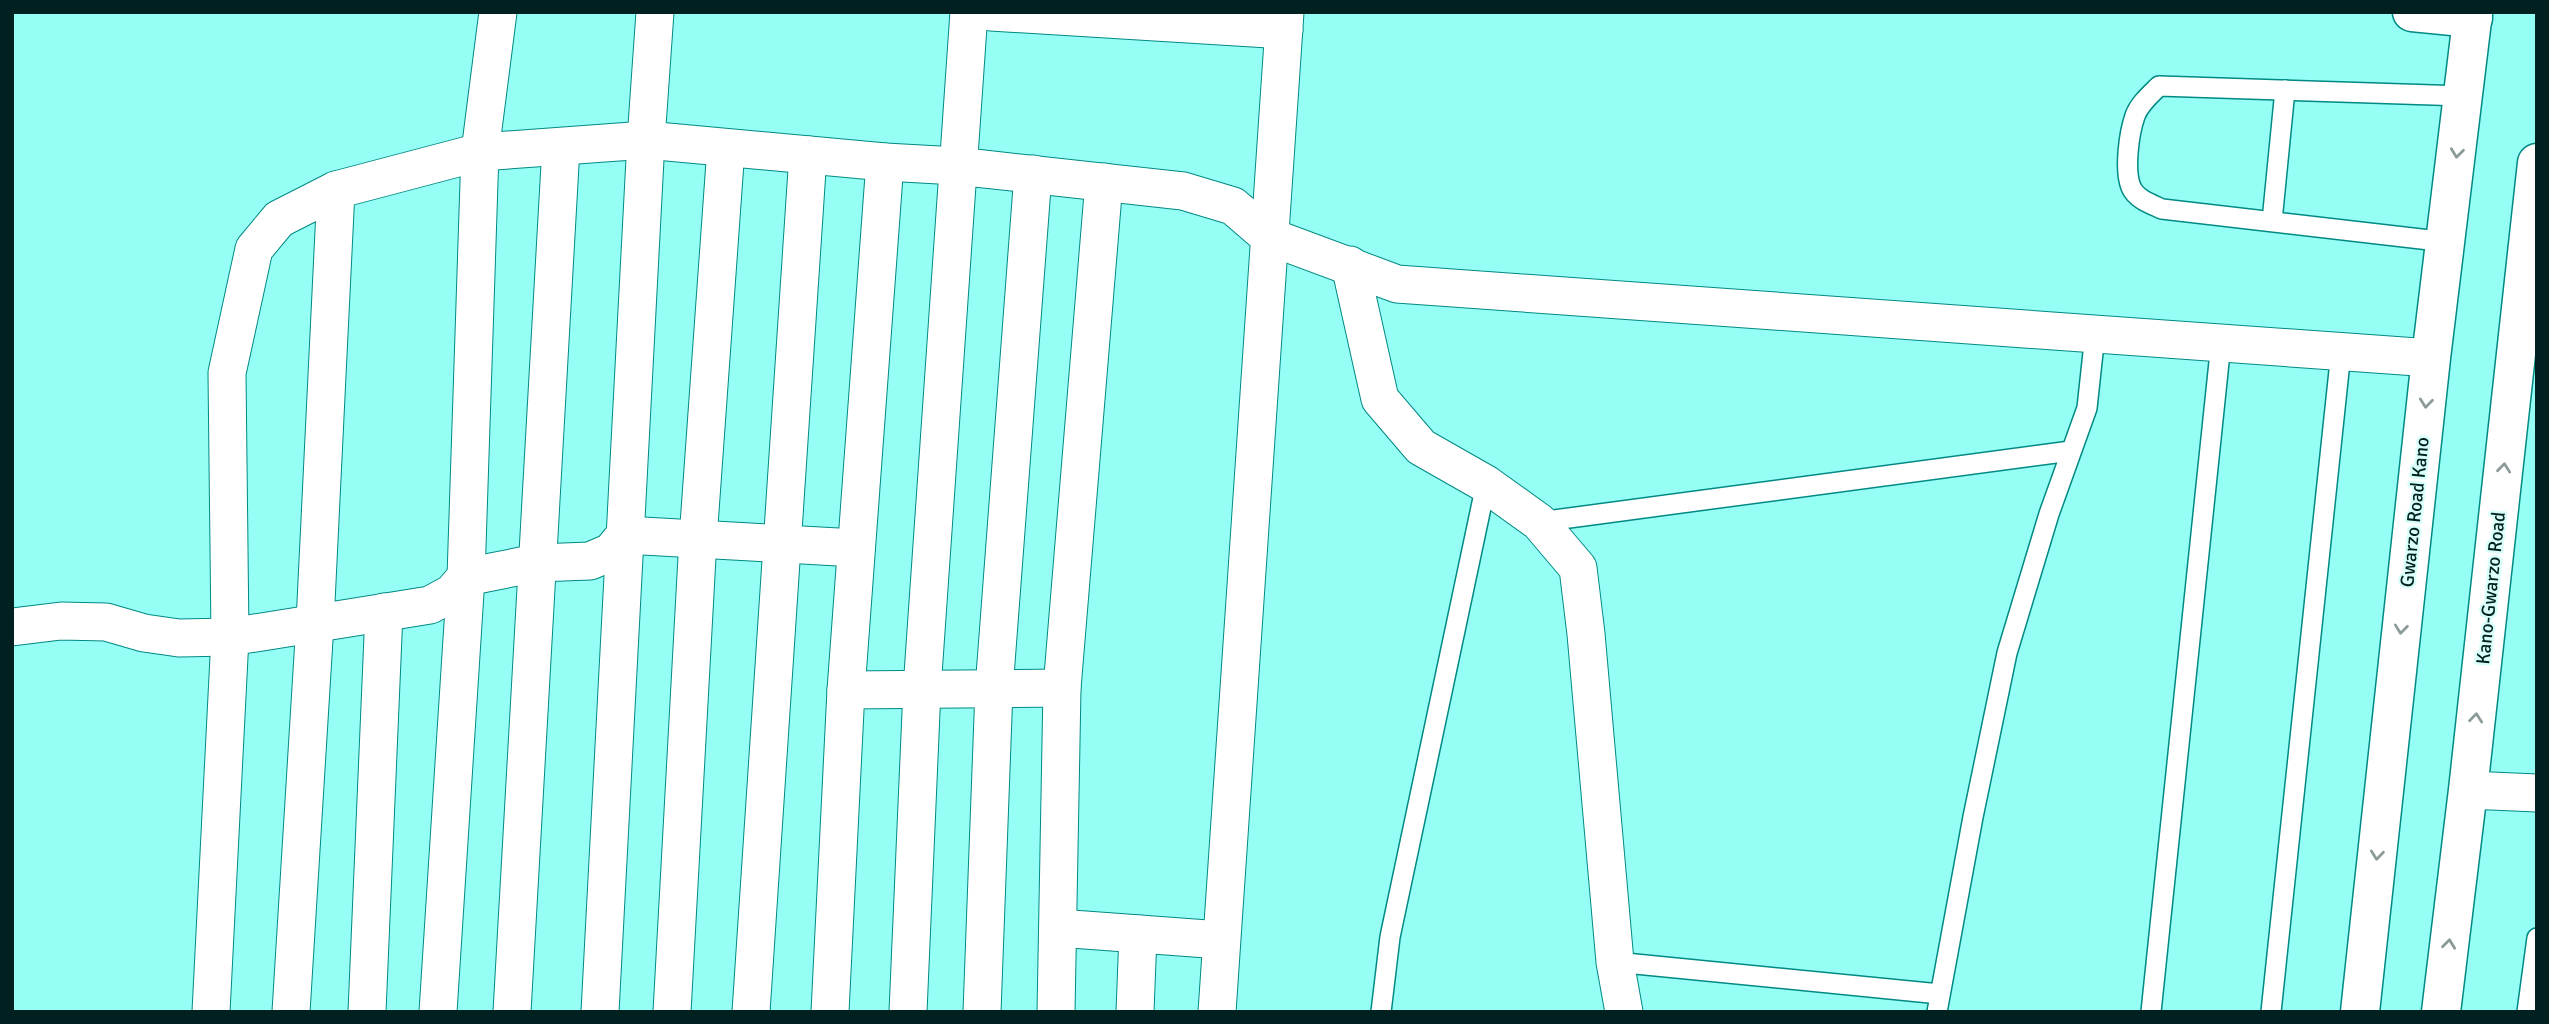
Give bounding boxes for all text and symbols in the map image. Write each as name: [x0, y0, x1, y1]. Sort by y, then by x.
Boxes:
one-way arrow: [2450, 147, 2465, 159]
one-way arrow: [2418, 397, 2433, 409]
street label: Gwarzo Road Kano: [2395, 436, 2435, 588]
one-way arrow: [2496, 462, 2511, 473]
street label: Kano-Gwarzo Road: [2471, 511, 2511, 666]
one-way arrow: [2394, 624, 2409, 635]
one-way arrow: [2469, 712, 2484, 724]
one-way arrow: [2369, 850, 2384, 861]
one-way arrow: [2442, 938, 2457, 950]

